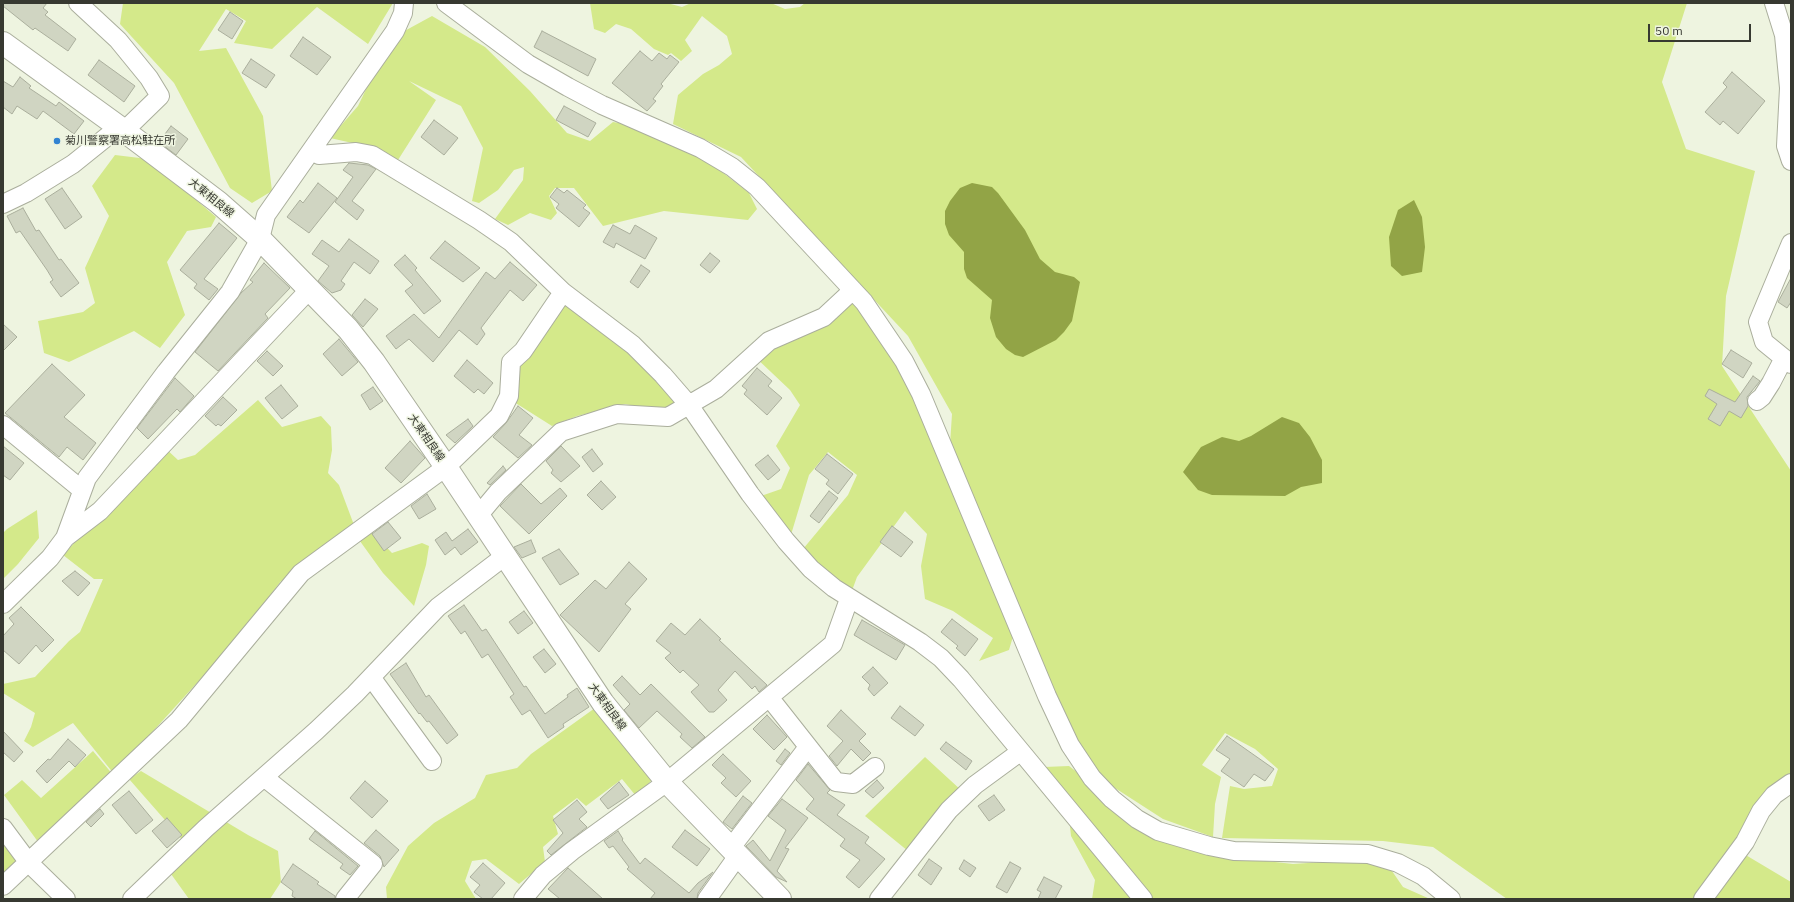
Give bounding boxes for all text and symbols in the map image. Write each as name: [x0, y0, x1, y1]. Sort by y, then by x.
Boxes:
scale bar: [1650, 16, 1753, 42]
text: 50 m: [1655, 23, 1683, 38]
place label: 菊川警察署高松駐在所: [65, 134, 175, 148]
marker: 菊川警察署高松駐在所: [52, 136, 62, 146]
street label: 大東相良線: [185, 176, 237, 220]
street label: 大東相良線: [405, 412, 447, 464]
street label: 大東相良線: [585, 681, 629, 733]

